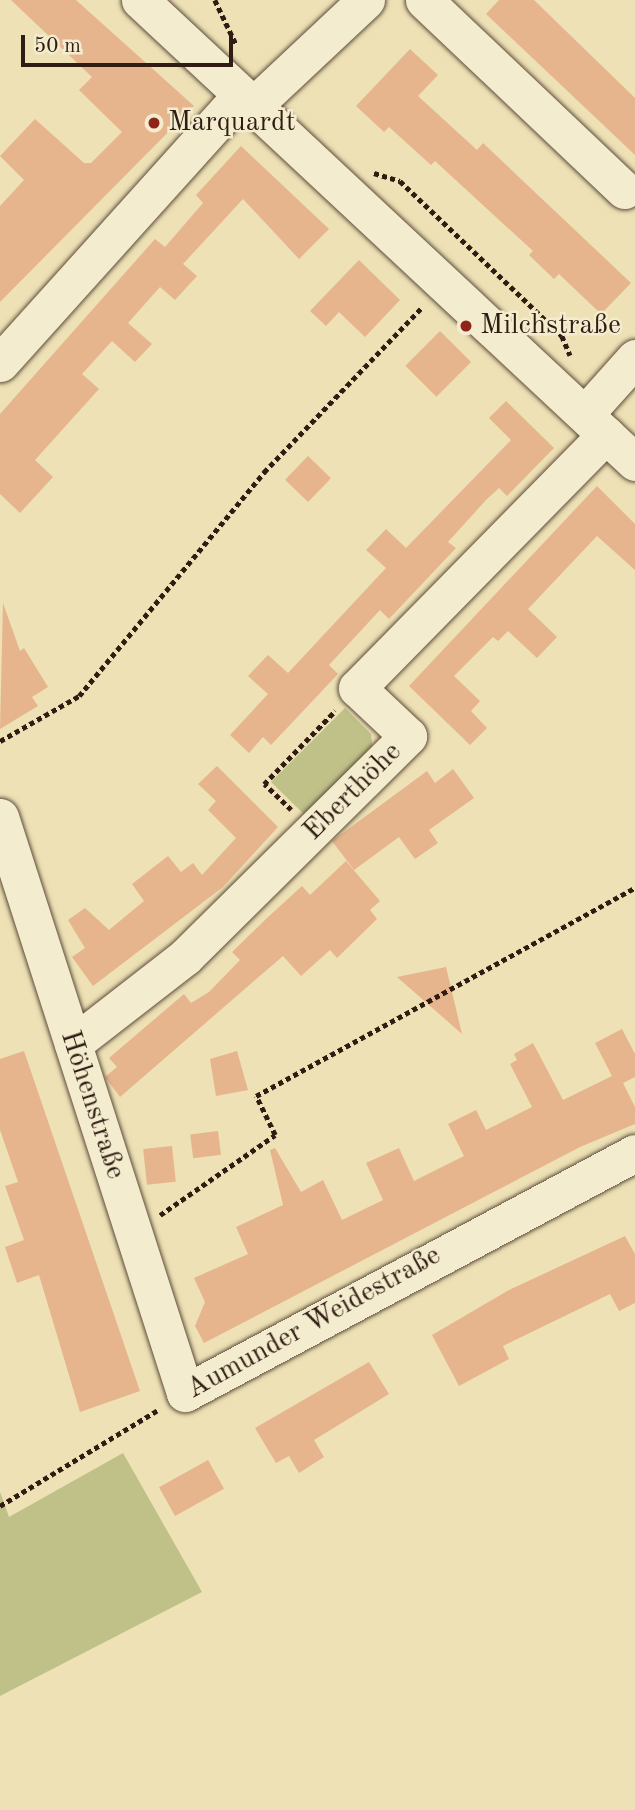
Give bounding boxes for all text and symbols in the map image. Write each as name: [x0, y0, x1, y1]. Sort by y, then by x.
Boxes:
scale bar: [24, 21, 236, 65]
text: 50 m: [34, 36, 81, 57]
place label: Marquardt: [168, 106, 296, 140]
marker: Marquardt: [146, 115, 162, 131]
place label: Milchstraße: [480, 309, 621, 343]
marker: Milchstraße: [458, 318, 474, 334]
street label: Eberthöhe: [297, 736, 409, 848]
street label: Höhenstraße: [52, 1027, 132, 1183]
street label: Aumunder Weidestraße: [181, 1239, 447, 1407]

